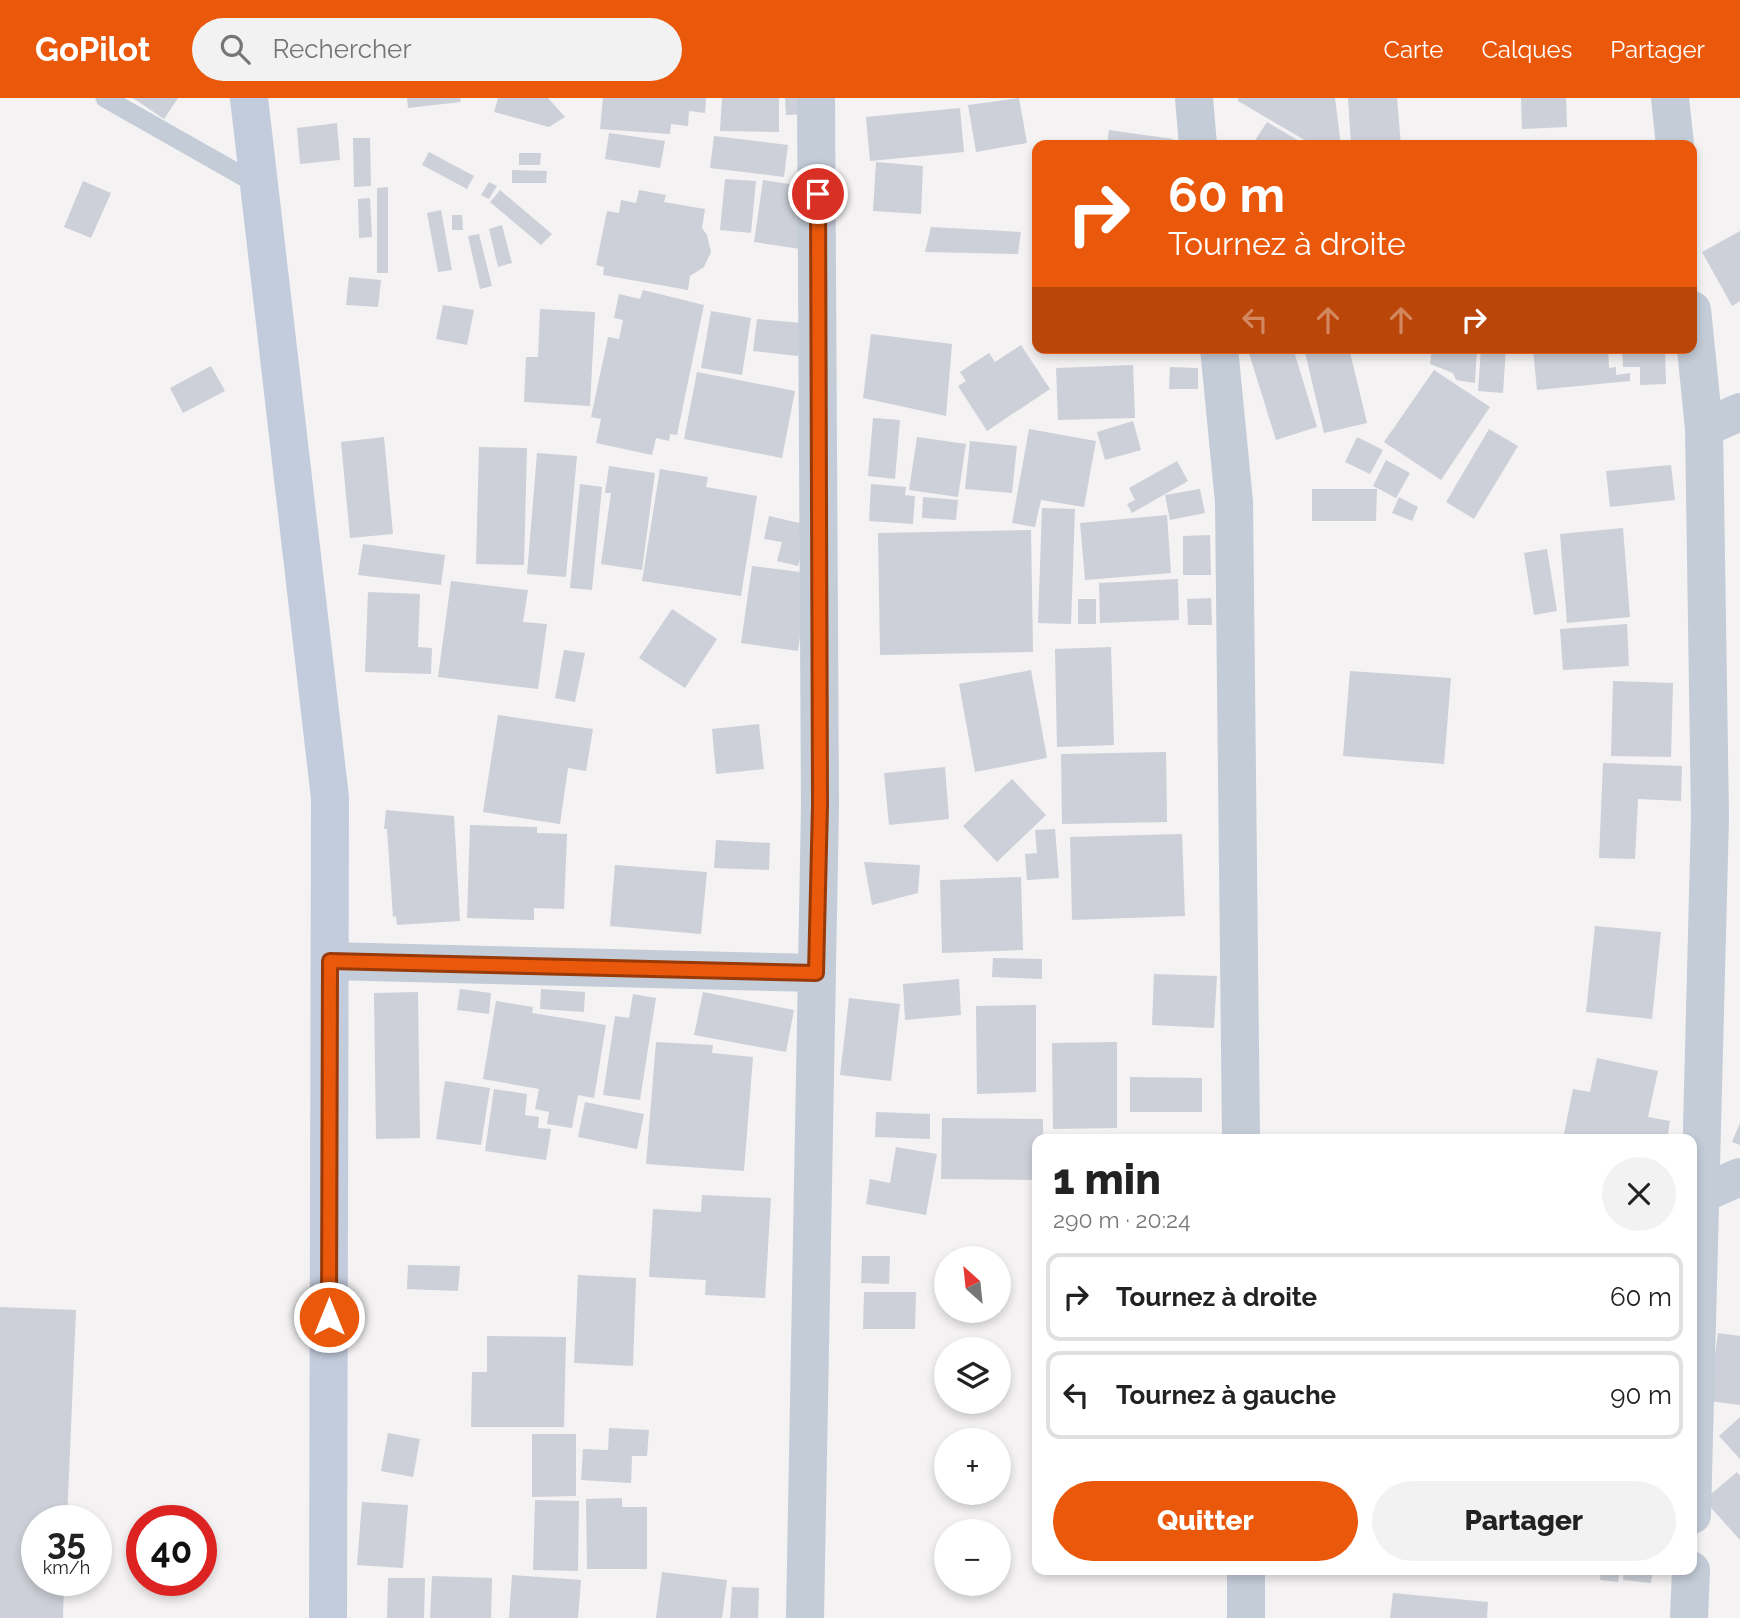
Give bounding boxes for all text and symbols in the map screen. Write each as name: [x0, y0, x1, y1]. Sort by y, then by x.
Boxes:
search box: [192, 18, 682, 81]
text: GoPilot: [35, 30, 150, 69]
icon: search: [216, 30, 254, 68]
text: Rechercher: [272, 34, 412, 64]
text: Carte: [1384, 35, 1443, 64]
text: Calques: [1481, 35, 1572, 64]
text: Partager: [1610, 35, 1705, 64]
pin: [788, 164, 848, 224]
text: 60 m: [1168, 166, 1285, 223]
icon: right: [1053, 168, 1144, 259]
icon: arrive: [799, 175, 837, 213]
text: Tournez à droite: [1168, 225, 1406, 262]
icon: left: [1236, 301, 1274, 339]
icon: ahead: [1309, 301, 1347, 339]
icon: ahead: [1382, 301, 1420, 339]
icon: right: [1455, 301, 1493, 339]
text: 1 min: [1053, 1155, 1161, 1204]
button: close: [1602, 1157, 1676, 1231]
text: 290 m · 20:24: [1053, 1206, 1191, 1233]
north arrow: [934, 1246, 1012, 1323]
map controls: [934, 1246, 1011, 1596]
icon: right: [1057, 1278, 1095, 1316]
position arrow: [292, 1280, 366, 1354]
text: Tournez à droite: [1116, 1282, 1317, 1312]
text: 60 m: [1610, 1282, 1672, 1312]
button: layers: [934, 1337, 1011, 1414]
icon: left: [1057, 1376, 1095, 1414]
text: Tournez à gauche: [1116, 1380, 1336, 1410]
text: 90 m: [1610, 1380, 1672, 1410]
button: +: [934, 1428, 1011, 1505]
button: Quitter: [1053, 1481, 1358, 1561]
button: Partager: [1372, 1481, 1676, 1561]
speed limit sign: 40: [126, 1505, 217, 1596]
button: −: [934, 1519, 1011, 1596]
text: 35: [47, 1521, 86, 1562]
text: km/h: [43, 1557, 90, 1578]

